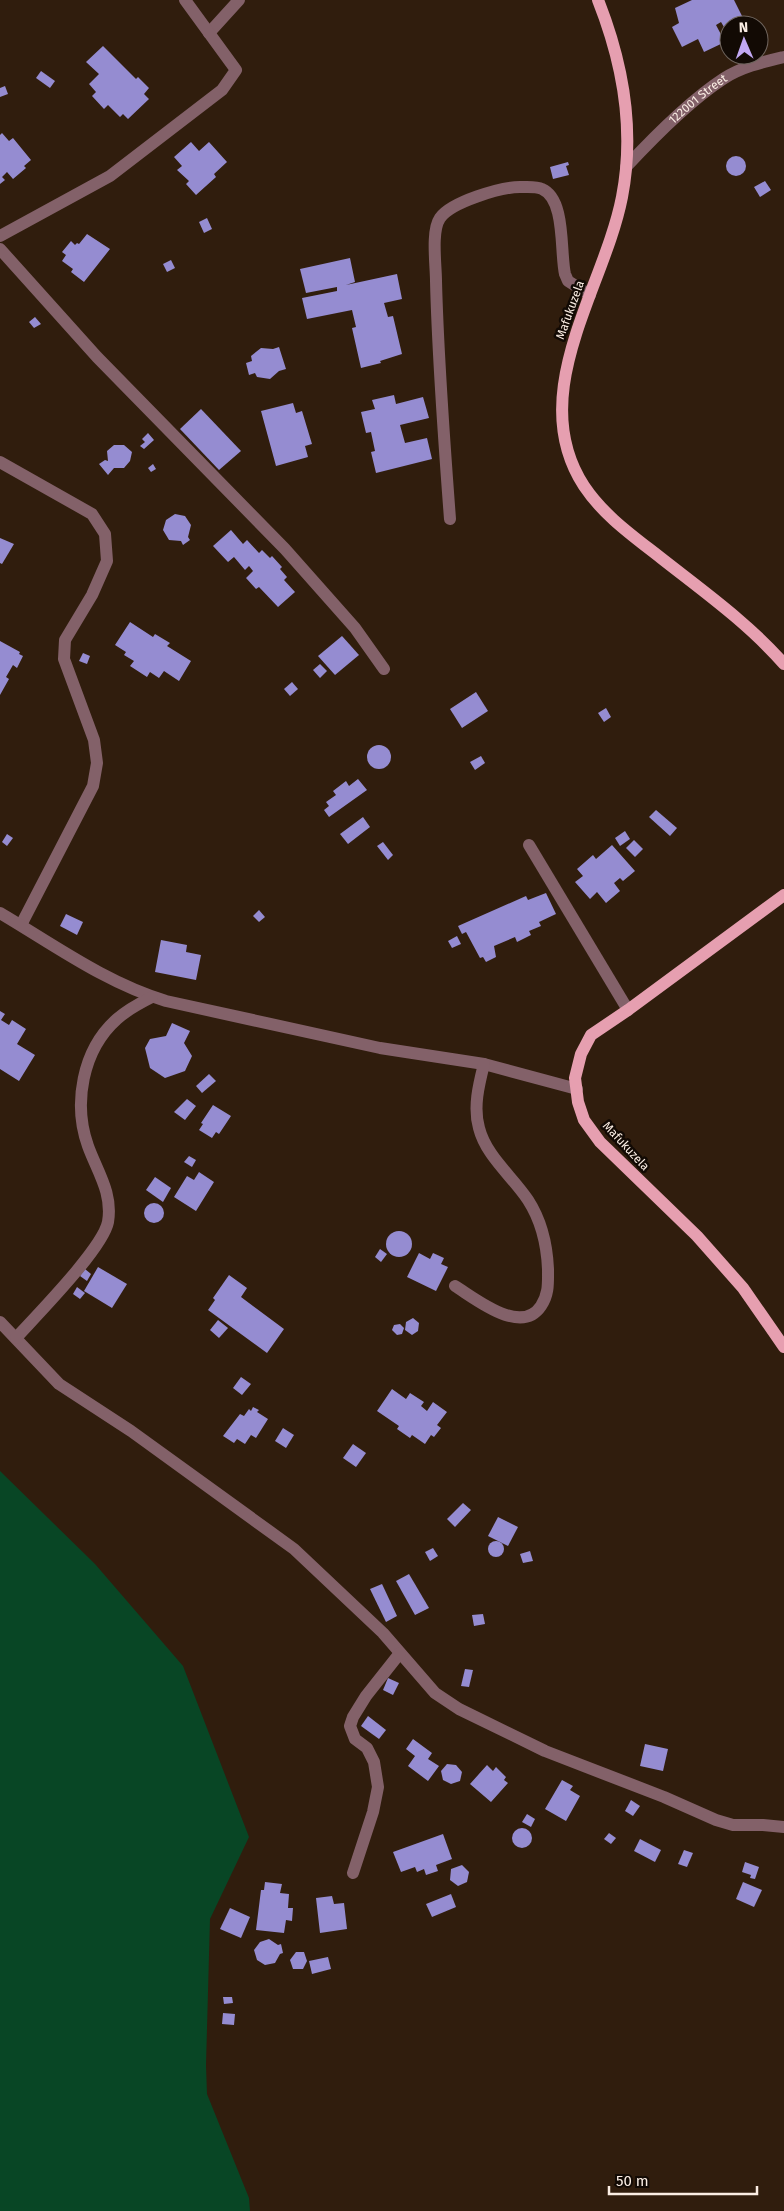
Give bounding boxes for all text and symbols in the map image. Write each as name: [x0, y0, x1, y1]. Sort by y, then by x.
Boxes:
north arrow: [719, 15, 769, 65]
text: N: [739, 19, 749, 36]
street label: 122001 Street: [666, 71, 730, 127]
street label: Mafukuzela: [553, 279, 587, 341]
street label: Mafukuzela: [600, 1119, 652, 1173]
scale bar: [609, 2164, 756, 2196]
text: 50 m: [616, 2172, 649, 2190]

